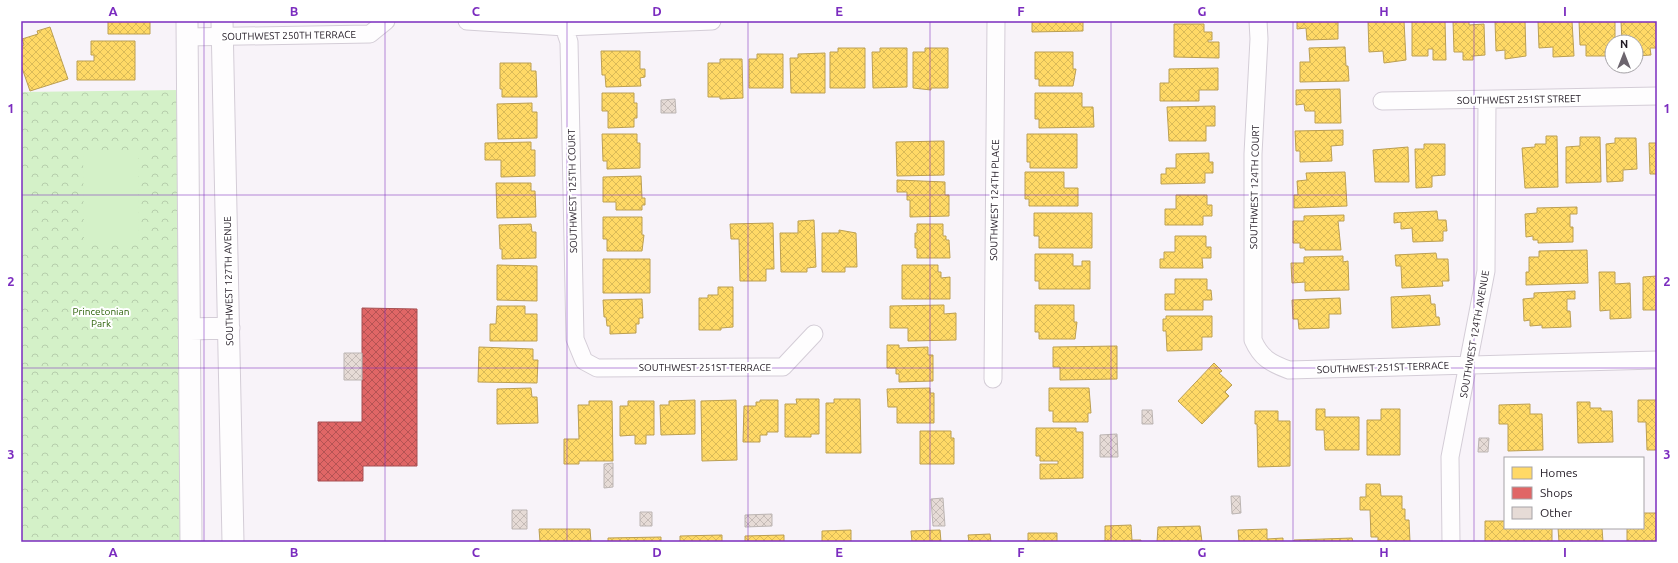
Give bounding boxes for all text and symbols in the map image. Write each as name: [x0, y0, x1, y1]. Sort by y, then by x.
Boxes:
text: A: [108, 4, 118, 18]
text: B: [290, 4, 299, 18]
text: C: [472, 4, 481, 18]
text: D: [652, 4, 662, 18]
text: E: [835, 4, 843, 18]
text: F: [1017, 4, 1025, 18]
text: G: [1198, 4, 1207, 18]
text: H: [1379, 4, 1389, 18]
text: I: [1563, 4, 1567, 18]
street label: SOUTHWEST 250TH TERRACE: [222, 29, 357, 42]
north arrow: [1604, 34, 1644, 74]
text: N: [1620, 38, 1628, 50]
street label: SOUTHWEST 251ST STREET: [1457, 93, 1582, 106]
text: 1: [7, 101, 15, 115]
text: 1: [1663, 101, 1671, 115]
street label: SOUTHWEST 124TH COURT: [1248, 124, 1261, 249]
street label: SOUTHWEST 125TH COURT: [566, 128, 579, 253]
street label: SOUTHWEST 124TH PLACE: [988, 139, 1001, 261]
street label: SOUTHWEST 127TH AVENUE: [222, 216, 235, 346]
street label: SOUTHWEST 124TH AVENUE: [1458, 269, 1491, 399]
text: 2: [7, 274, 15, 288]
text: 2: [1663, 274, 1671, 288]
park label: Princetonian Park: [73, 306, 129, 329]
street label: SOUTHWEST 251ST TERRACE: [1317, 360, 1450, 375]
street label: SOUTHWEST 251ST TERRACE: [639, 362, 772, 373]
text: 3: [7, 447, 15, 461]
text: 3: [1663, 447, 1671, 461]
legend: [1504, 457, 1644, 529]
text: Homes: [1540, 466, 1578, 479]
text: Shops: [1540, 486, 1572, 499]
text: Other: [1540, 506, 1573, 519]
text: A: [108, 545, 118, 559]
text: B: [290, 545, 299, 559]
text: C: [472, 545, 481, 559]
text: D: [652, 545, 662, 559]
text: E: [835, 545, 843, 559]
text: F: [1017, 545, 1025, 559]
text: G: [1198, 545, 1207, 559]
text: H: [1379, 545, 1389, 559]
text: I: [1563, 545, 1567, 559]

